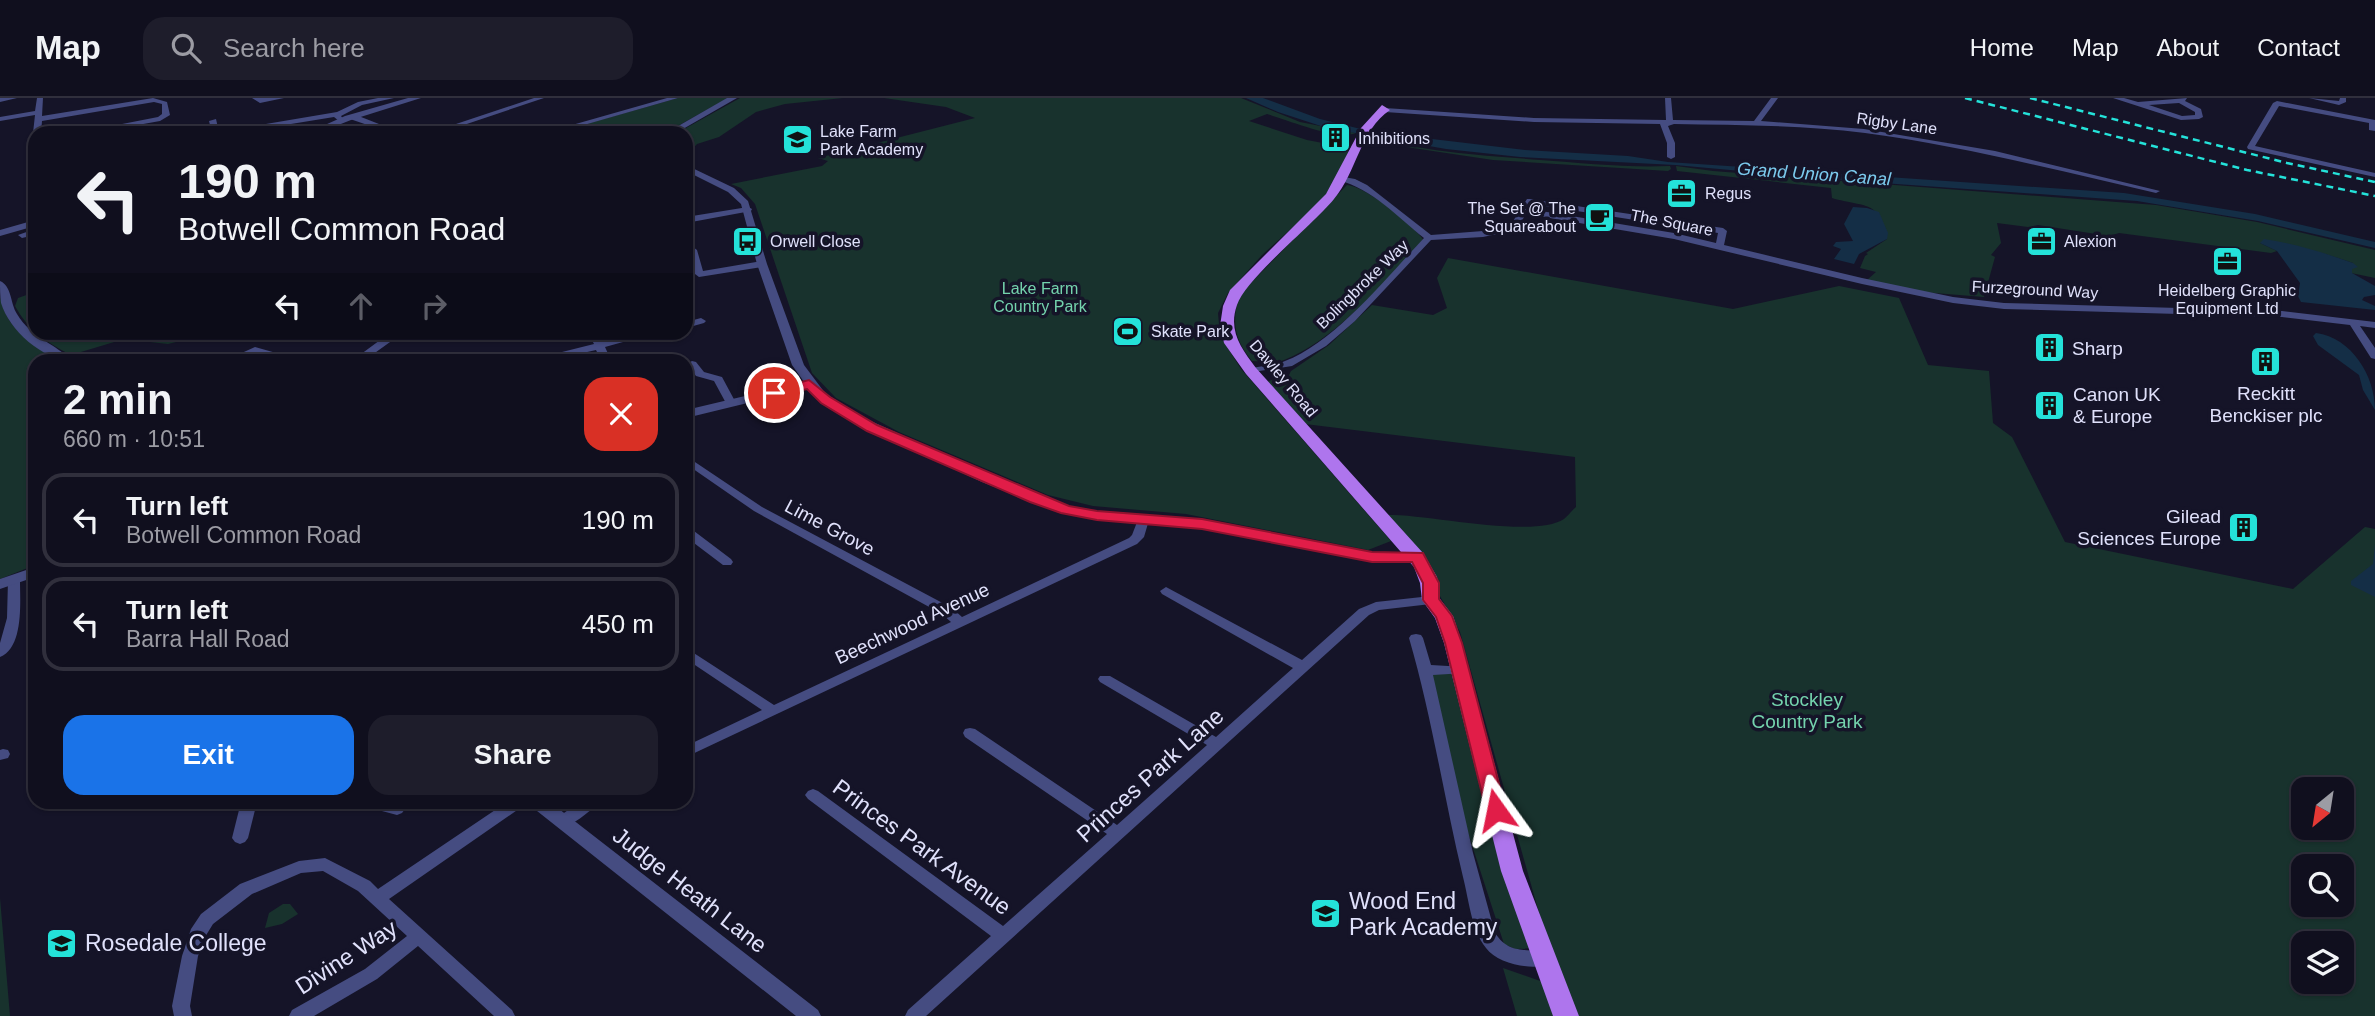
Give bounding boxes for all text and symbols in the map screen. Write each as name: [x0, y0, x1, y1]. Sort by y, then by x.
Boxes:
search box: [143, 17, 633, 80]
text: Map: [35, 29, 101, 66]
icon: search: [167, 29, 205, 67]
text: Search here: [223, 33, 365, 63]
text: Home: [1970, 34, 2034, 61]
text: Map: [2072, 34, 2119, 61]
text: About: [2157, 34, 2219, 61]
text: Contact: [2257, 34, 2340, 61]
street label: Rigby Lane: [1856, 109, 1938, 138]
building icon: Inhibitions: [1318, 121, 1352, 155]
school or university icon: Lake Farm Park Academy: [780, 123, 814, 157]
place label: Lake Farm Park Academy: [820, 123, 923, 158]
place label: Inhibitions: [1358, 130, 1430, 147]
icon: left: [63, 154, 154, 245]
text: 190 m: [178, 154, 317, 208]
water label: Grand Union Canal: [1736, 159, 1893, 189]
office icon: Regus: [1665, 176, 1699, 210]
place label: Regus: [1705, 185, 1751, 202]
place label: The Set @ The Squareabout: [1468, 200, 1577, 235]
cafe icon: The Set @ The Squareabout: [1582, 200, 1616, 234]
street label: The Square: [1629, 206, 1715, 239]
text: Botwell Common Road: [178, 211, 505, 247]
bus stop icon: Orwell Close: [730, 224, 764, 258]
office icon: Alexion: [2024, 224, 2058, 258]
place label: Orwell Close: [770, 233, 861, 250]
place label: Alexion: [2064, 233, 2116, 250]
street label: Bolingbroke Way: [1313, 236, 1412, 332]
office icon: Heidelberg Graphic Equipment Ltd: [2210, 244, 2244, 278]
street label: Furzeground Way: [1971, 278, 2099, 301]
park label: Lake Farm Country Park: [993, 280, 1088, 315]
place label: Heidelberg Graphic Equipment Ltd: [2158, 282, 2296, 317]
icon: left: [269, 287, 307, 325]
icon: ahead: [342, 287, 380, 325]
icon: right: [415, 287, 453, 325]
sports icon: Skate Park: [1111, 314, 1145, 348]
place label: Skate Park: [1151, 323, 1230, 340]
building icon: Sharp: [2032, 331, 2066, 365]
street label: Dawley Road: [1247, 336, 1321, 420]
place label: Sharp: [2072, 338, 2123, 359]
building icon: Reckitt Benckiser plc: [2249, 345, 2283, 379]
pin: [744, 363, 804, 423]
icon: arrive: [755, 374, 793, 412]
text: 2 min: [63, 376, 173, 423]
button: close: [584, 377, 658, 451]
place label: Reckitt Benckiser plc: [2210, 383, 2323, 426]
place label: Canon UK & Europe: [2073, 384, 2161, 427]
building icon: Canon UK & Europe: [2033, 388, 2067, 422]
text: 660 m · 10:51: [63, 426, 205, 452]
text: Turn left: [126, 491, 228, 521]
street label: Lime Grove: [781, 495, 878, 560]
icon: left: [67, 501, 105, 539]
text: 190 m: [582, 505, 654, 535]
place label: Gilead Sciences Europe: [2077, 506, 2221, 549]
building icon: Gilead Sciences Europe: [2227, 510, 2261, 544]
text: Botwell Common Road: [126, 522, 361, 548]
street label: Beechwood Avenue: [832, 579, 993, 668]
text: Turn left: [126, 595, 228, 625]
icon: left: [67, 605, 105, 643]
text: 450 m: [582, 609, 654, 639]
text: Barra Hall Road: [126, 626, 290, 652]
park label: Stockley Country Park: [1752, 689, 1863, 732]
street label: Princes Park Lane: [1071, 702, 1229, 848]
button: Exit: [63, 715, 354, 795]
button: Share: [368, 715, 658, 795]
position arrow: [1459, 773, 1533, 847]
street label: Princes Park Avenue: [828, 774, 1016, 920]
north arrow: [2291, 777, 2354, 840]
map controls: [2291, 777, 2354, 994]
street label: Judge Heath Lane: [608, 822, 772, 958]
button: search: [2291, 854, 2354, 917]
place label: Wood End Park Academy: [1349, 888, 1498, 940]
school or university icon: Wood End Park Academy: [1309, 897, 1343, 931]
street label: Divine Way: [291, 914, 402, 999]
school or university icon: Rosedale College: [45, 926, 79, 960]
place label: Rosedale College: [85, 930, 267, 956]
button: layers: [2291, 931, 2354, 994]

